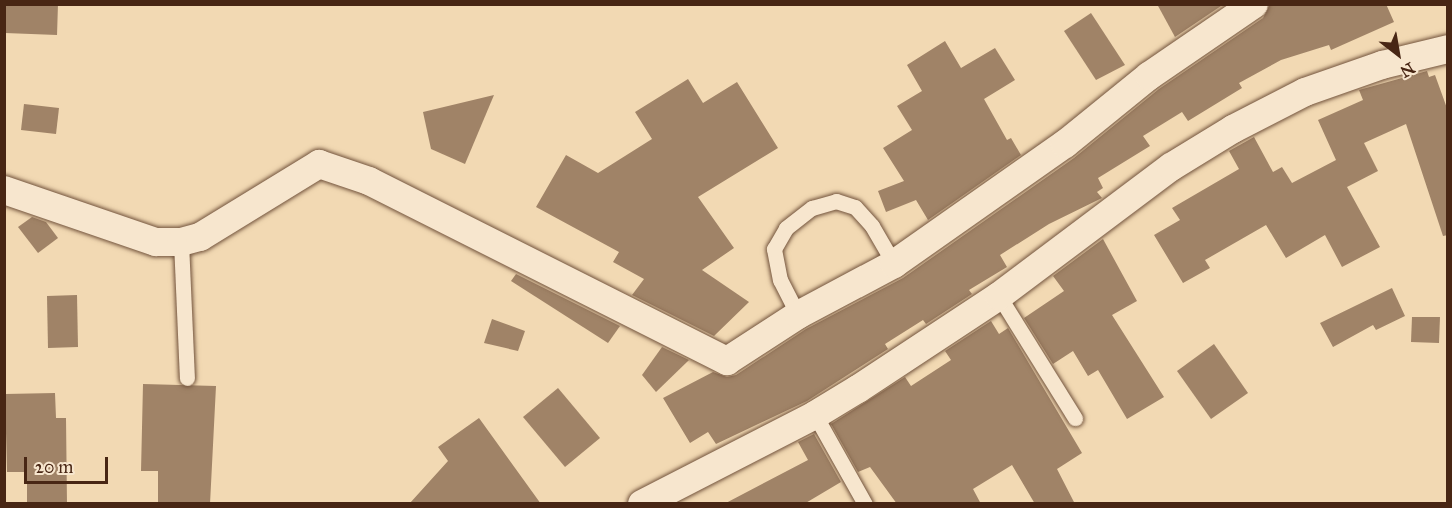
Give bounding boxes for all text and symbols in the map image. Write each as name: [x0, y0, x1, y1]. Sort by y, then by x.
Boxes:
north arrow: [1368, 24, 1428, 84]
text: N: [1397, 58, 1418, 81]
scale bar: [27, 445, 111, 483]
text: 20 m: [35, 456, 73, 478]

